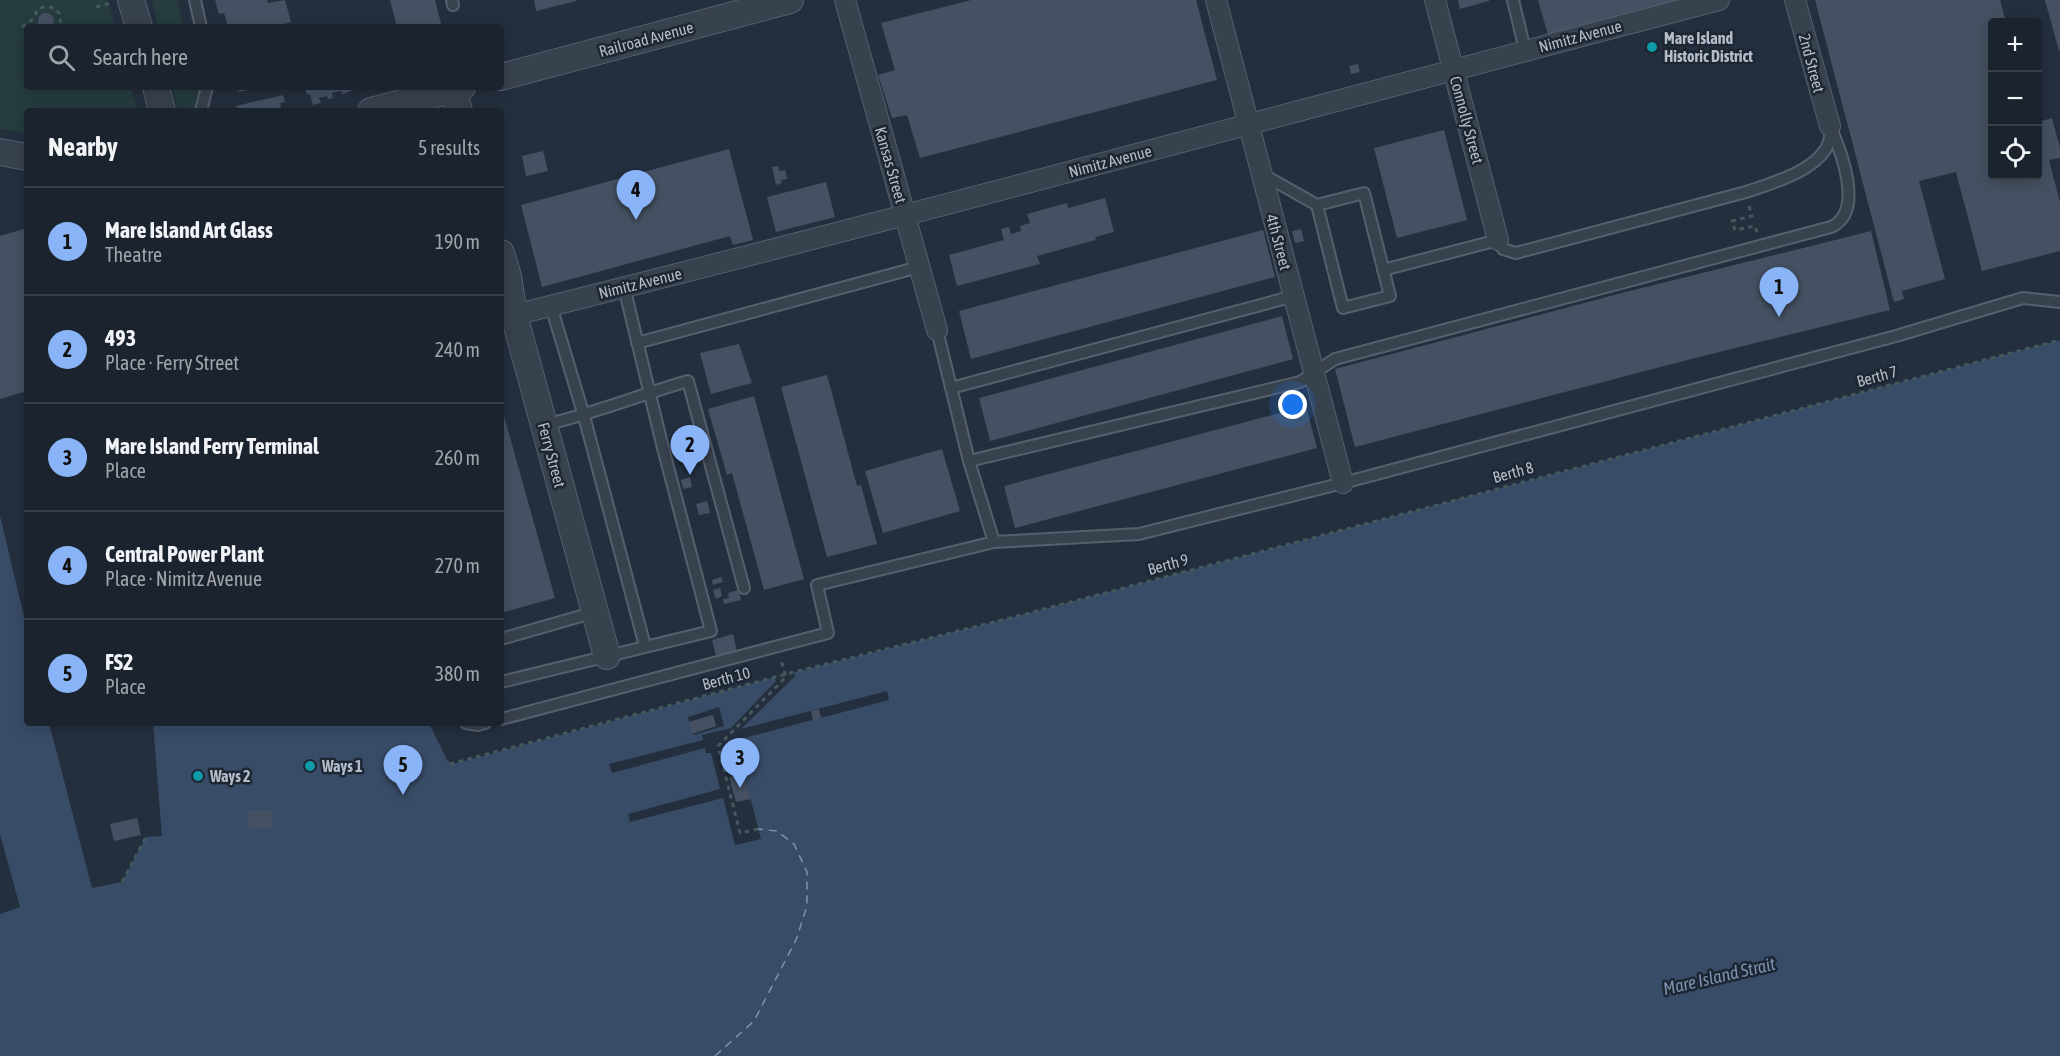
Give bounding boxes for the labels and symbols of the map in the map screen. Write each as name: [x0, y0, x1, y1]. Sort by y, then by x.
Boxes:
street label: Nimitz Avenue: [1537, 16, 1623, 56]
street label: Railroad Avenue: [597, 18, 695, 60]
place label: Mare Island Historic District: [1664, 29, 1753, 65]
street label: 2nd Street: [1796, 32, 1829, 95]
marker: Mare Island Historic District: [1645, 40, 1659, 54]
street label: Connolly Street: [1446, 74, 1487, 166]
street label: Kansas Street: [871, 125, 911, 206]
street label: Nimitz Avenue: [1067, 141, 1153, 181]
pin: 4: [616, 170, 656, 220]
street label: 4th Street: [1263, 212, 1295, 272]
street label: Nimitz Avenue: [597, 264, 683, 302]
pin: 1: [1760, 268, 1798, 317]
street label: Berth 7: [1855, 362, 1899, 390]
your location: [1278, 390, 1307, 419]
street label: Ferry Street: [534, 420, 569, 490]
pin: 2: [670, 426, 710, 475]
street label: Berth 8: [1491, 458, 1535, 486]
street label: Berth 9: [1146, 550, 1190, 578]
street label: Berth 10: [700, 663, 752, 693]
pin: 3: [720, 738, 760, 788]
pin: 5: [384, 746, 422, 795]
place label: Ways 1: [321, 757, 363, 775]
marker: Ways 1: [303, 759, 317, 773]
place label: Ways 2: [209, 767, 251, 785]
marker: Ways 2: [191, 769, 205, 783]
water label: Mare Island Strait: [1661, 953, 1778, 999]

